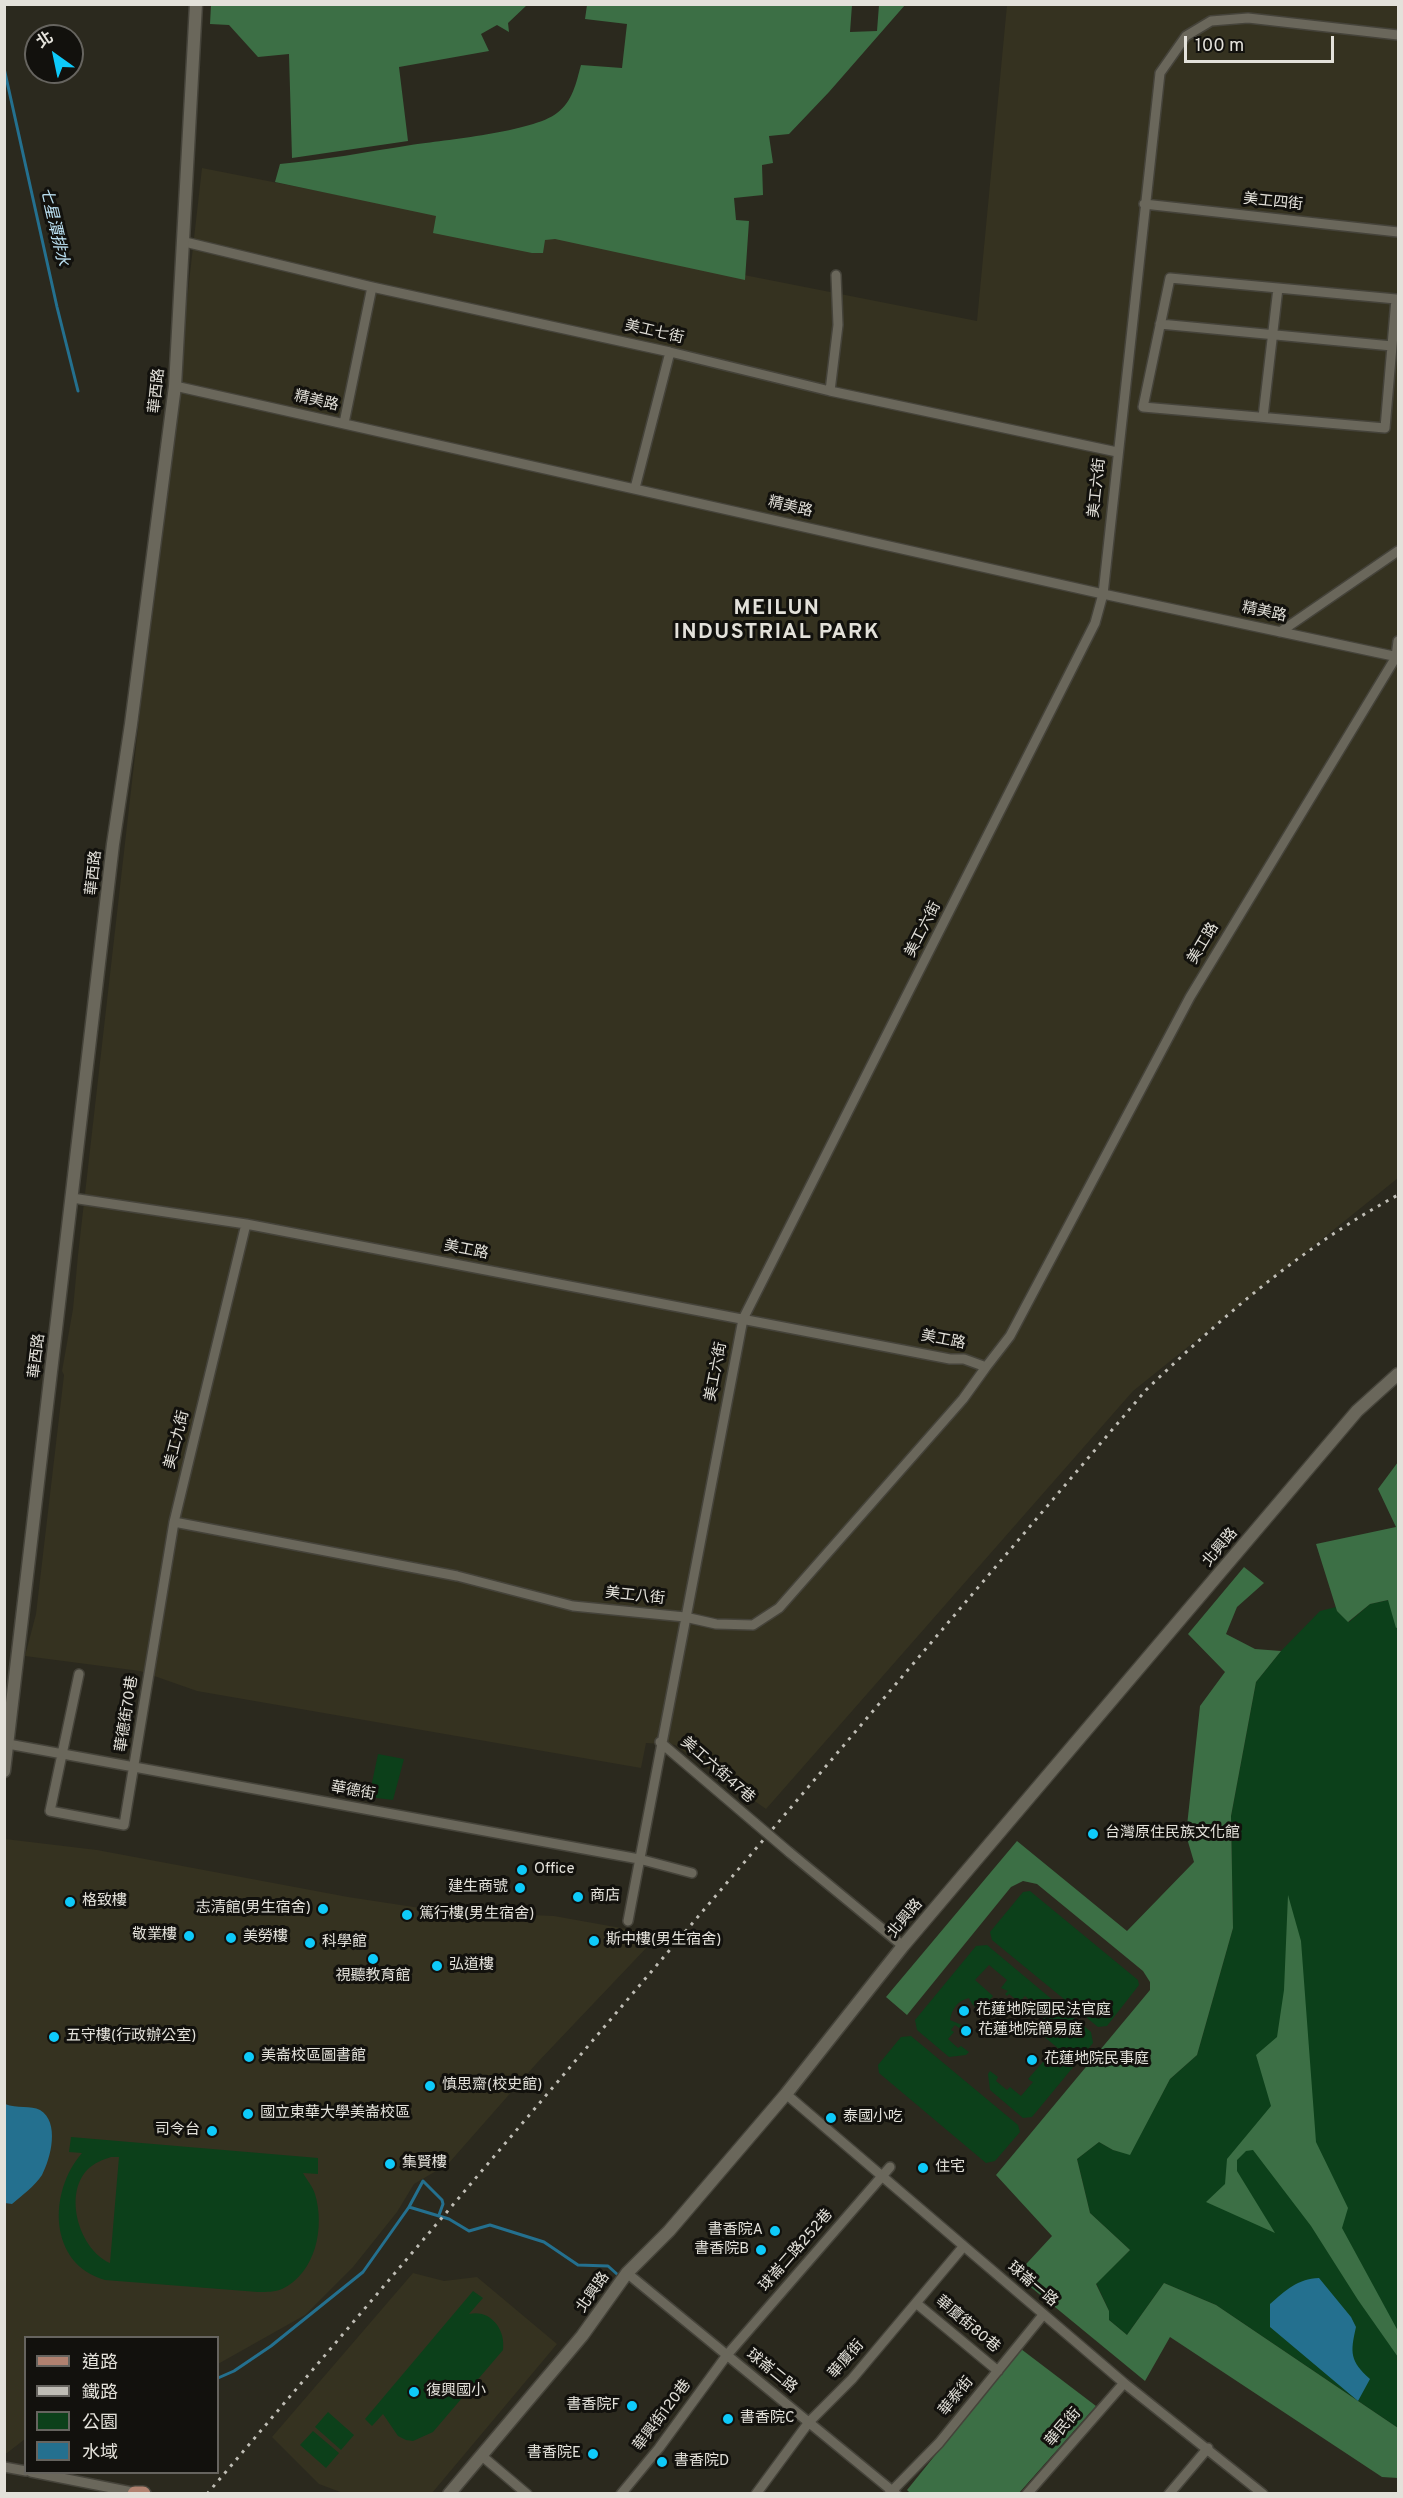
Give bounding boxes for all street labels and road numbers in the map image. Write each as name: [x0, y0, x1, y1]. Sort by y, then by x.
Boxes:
street label: 美工四街: [1242, 191, 1304, 215]
street label: 美工七街: [623, 317, 685, 349]
street label: 華西路: [147, 368, 169, 414]
street label: 精美路: [292, 388, 340, 416]
street label: 美工六街: [1086, 457, 1110, 519]
street label: 精美路: [766, 494, 814, 522]
street label: 精美路: [1240, 600, 1288, 626]
street label: 華西路: [84, 850, 106, 896]
street label: 美工六街: [902, 899, 946, 961]
street label: 美工路: [1185, 920, 1223, 968]
street label: 美工路: [442, 1238, 490, 1264]
street label: 美工路: [919, 1328, 967, 1354]
street label: 華西路: [26, 1333, 50, 1379]
street label: 美工六街: [702, 1341, 732, 1403]
street label: 美工九街: [162, 1409, 194, 1471]
street label: 北興路: [1200, 1525, 1242, 1571]
street label: 美工八街: [604, 1585, 666, 1609]
street label: 華德街70巷: [113, 1675, 143, 1753]
street label: 美工六街47巷: [676, 1734, 758, 1808]
street label: 華德街: [329, 1779, 377, 1805]
street label: 北興路: [885, 1896, 927, 1942]
street label: 球崙二路252巷: [757, 2206, 837, 2296]
street label: 球崙一路: [1003, 2259, 1061, 2311]
street label: 北興路: [574, 2269, 614, 2317]
street label: 華廈街80巷: [931, 2293, 1003, 2357]
street label: 華廈街: [825, 2337, 869, 2383]
street label: 球崙二路: [742, 2346, 800, 2398]
street label: 華泰街: [936, 2374, 978, 2420]
street label: 華興街120巷: [630, 2377, 696, 2455]
street label: 華民街: [1042, 2405, 1086, 2451]

